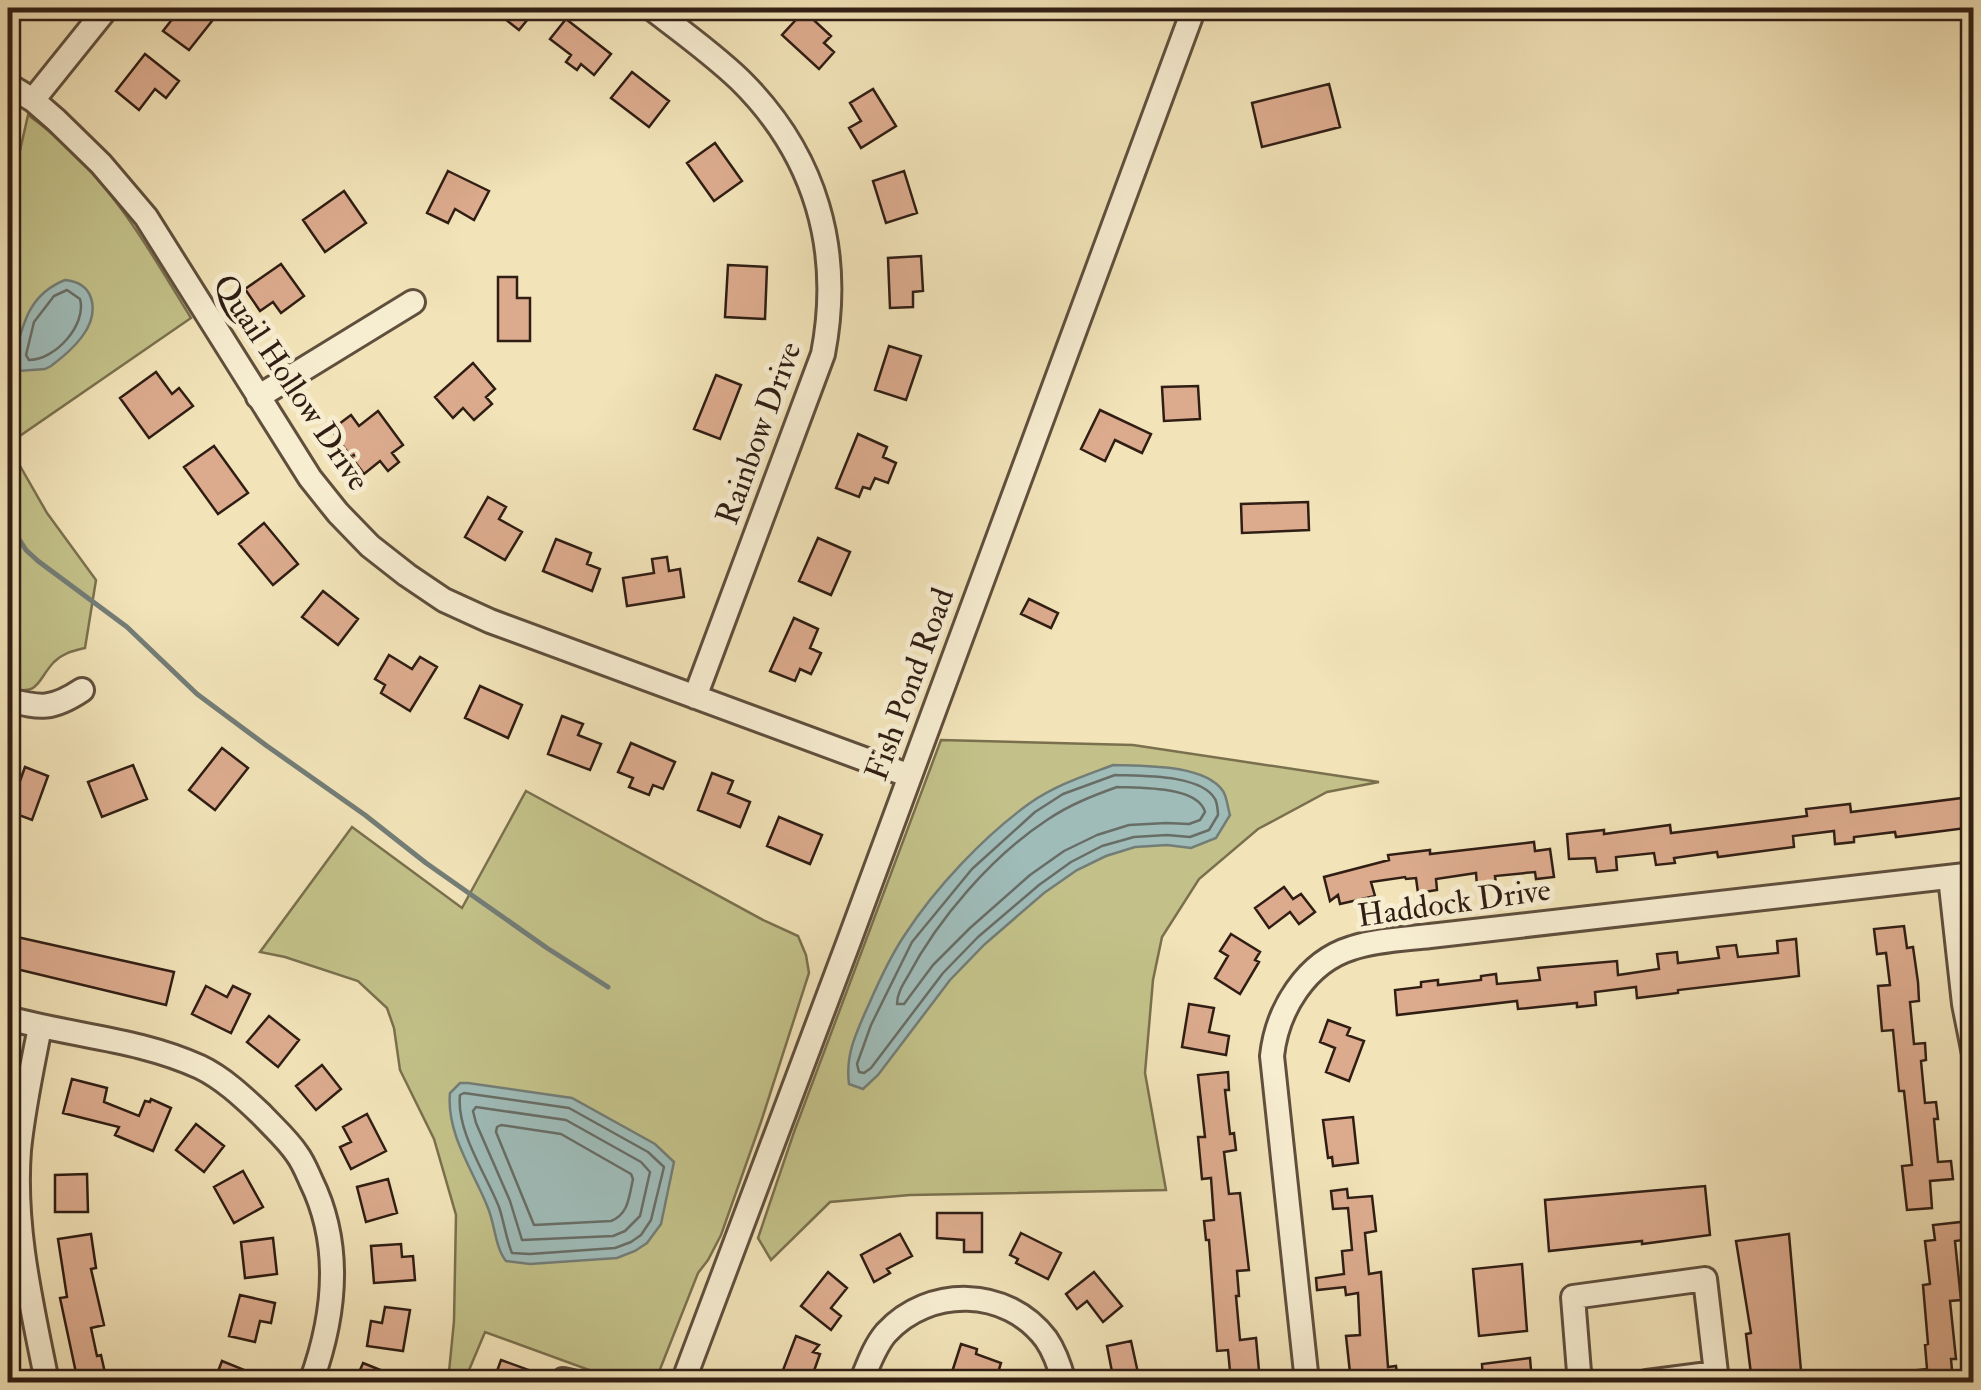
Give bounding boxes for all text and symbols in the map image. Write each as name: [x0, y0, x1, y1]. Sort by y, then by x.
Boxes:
street label: Quail Hollow Drive: [204, 267, 378, 498]
street label: Rainbow Drive: [707, 336, 810, 530]
street label: Fish Pond Road: [857, 582, 963, 786]
street label: Haddock Drive: [1355, 870, 1553, 936]

